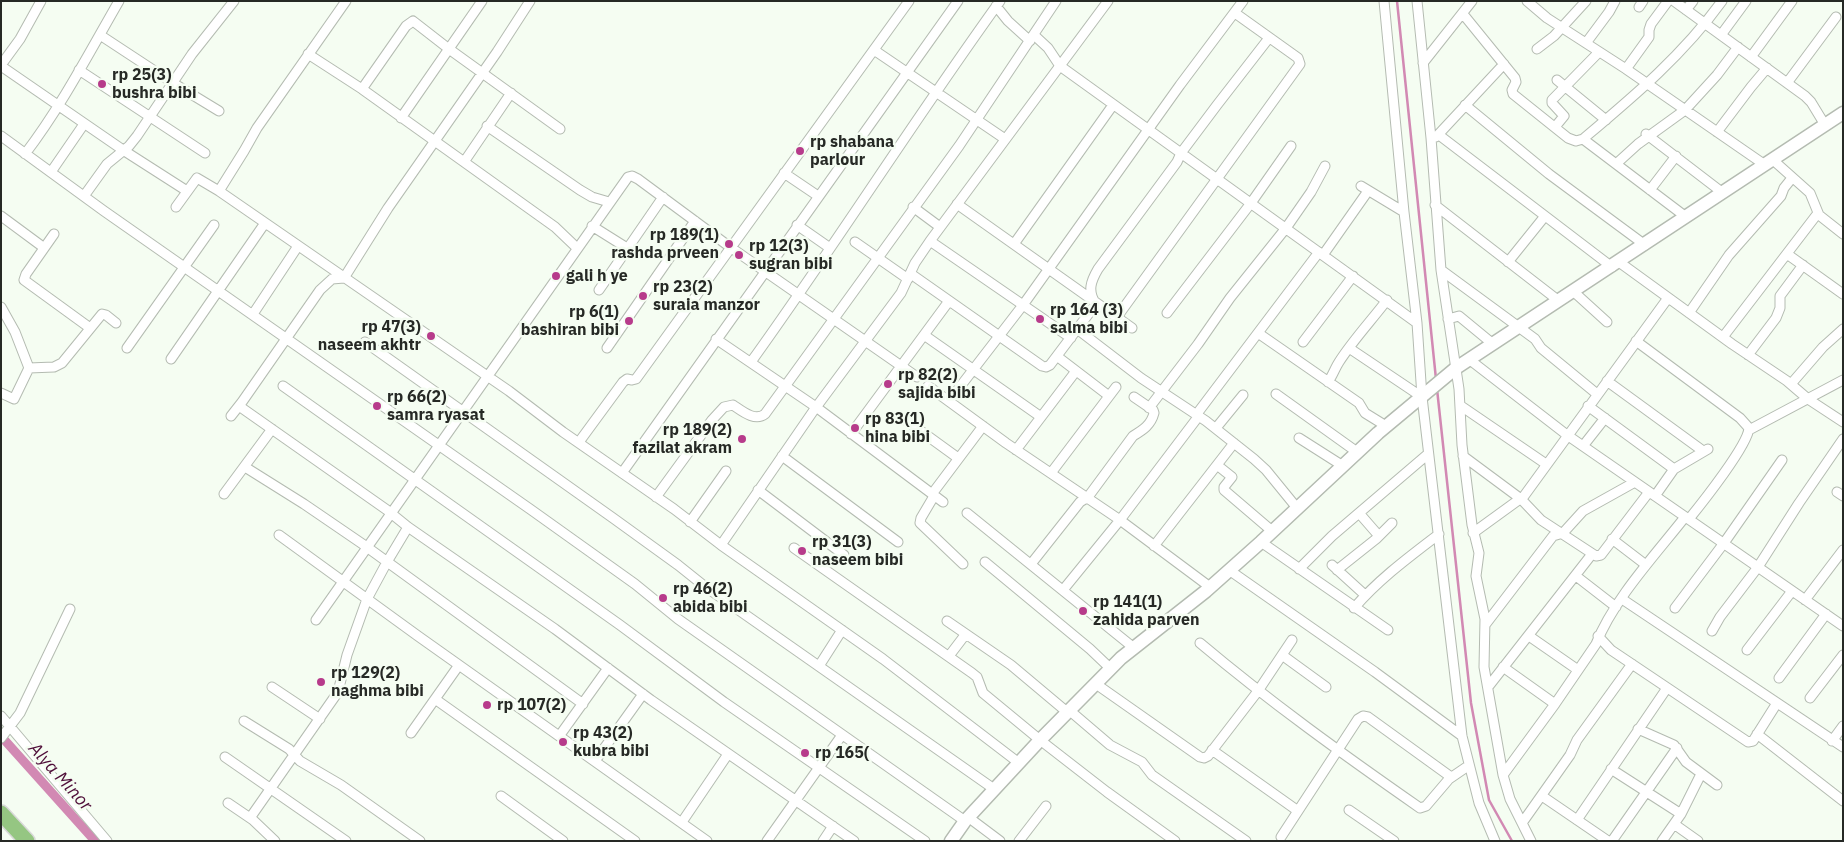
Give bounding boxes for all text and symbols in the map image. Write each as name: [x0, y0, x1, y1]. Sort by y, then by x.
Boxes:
place label: rp 25(3) bushra bibi: [112, 65, 197, 103]
marker: rp 25(3) bushra bibi: [96, 78, 108, 90]
place label: rp shabana parlour: [810, 132, 894, 170]
marker: rp shabana parlour: [794, 145, 806, 157]
place label: rp 189(1) rashda prveen: [611, 225, 719, 263]
place label: rp 12(3) sugran bibi: [749, 236, 833, 274]
marker: rp 189(1) rashda prveen: [723, 238, 735, 250]
marker: rp 12(3) sugran bibi: [733, 249, 745, 261]
place label: gali h ye: [566, 266, 628, 286]
marker: gali h ye: [550, 270, 562, 282]
place label: rp 23(2) suraia manzor: [653, 277, 760, 315]
marker: rp 23(2) suraia manzor: [637, 290, 649, 302]
place label: rp 164 (3) salma bibi: [1050, 300, 1128, 338]
place label: rp 6(1) bashiran bibi: [521, 302, 619, 340]
marker: rp 164 (3) salma bibi: [1034, 313, 1046, 325]
marker: rp 6(1) bashiran bibi: [623, 315, 635, 327]
place label: rp 47(3) naseem akhtr: [318, 317, 421, 355]
marker: rp 47(3) naseem akhtr: [425, 330, 437, 342]
place label: rp 82(2) sajida bibi: [898, 365, 976, 403]
marker: rp 82(2) sajida bibi: [882, 378, 894, 390]
place label: rp 66(2) samra ryasat: [387, 387, 485, 425]
marker: rp 66(2) samra ryasat: [371, 400, 383, 412]
place label: rp 83(1) hina bibi: [865, 409, 930, 447]
place label: rp 189(2) fazilat akram: [633, 420, 732, 458]
marker: rp 83(1) hina bibi: [849, 422, 861, 434]
marker: rp 189(2) fazilat akram: [736, 433, 748, 445]
place label: rp 31(3) naseem bibi: [812, 532, 903, 570]
marker: rp 31(3) naseem bibi: [796, 545, 808, 557]
place label: rp 46(2) abida bibi: [673, 579, 748, 617]
marker: rp 46(2) abida bibi: [657, 592, 669, 604]
place label: rp 141(1) zahida parven: [1093, 592, 1200, 630]
marker: rp 141(1) zahida parven: [1077, 605, 1089, 617]
place label: rp 129(2) naghma bibi: [331, 663, 424, 701]
marker: rp 129(2) naghma bibi: [315, 676, 327, 688]
place label: rp 107(2): [497, 695, 566, 715]
marker: rp 107(2): [481, 699, 493, 711]
place label: rp 43(2) kubra bibi: [573, 723, 649, 761]
marker: rp 43(2) kubra bibi: [557, 736, 569, 748]
water label: Alya Minor: [24, 738, 96, 816]
place label: rp 165(: [815, 743, 869, 763]
marker: rp 165(: [799, 747, 811, 759]

